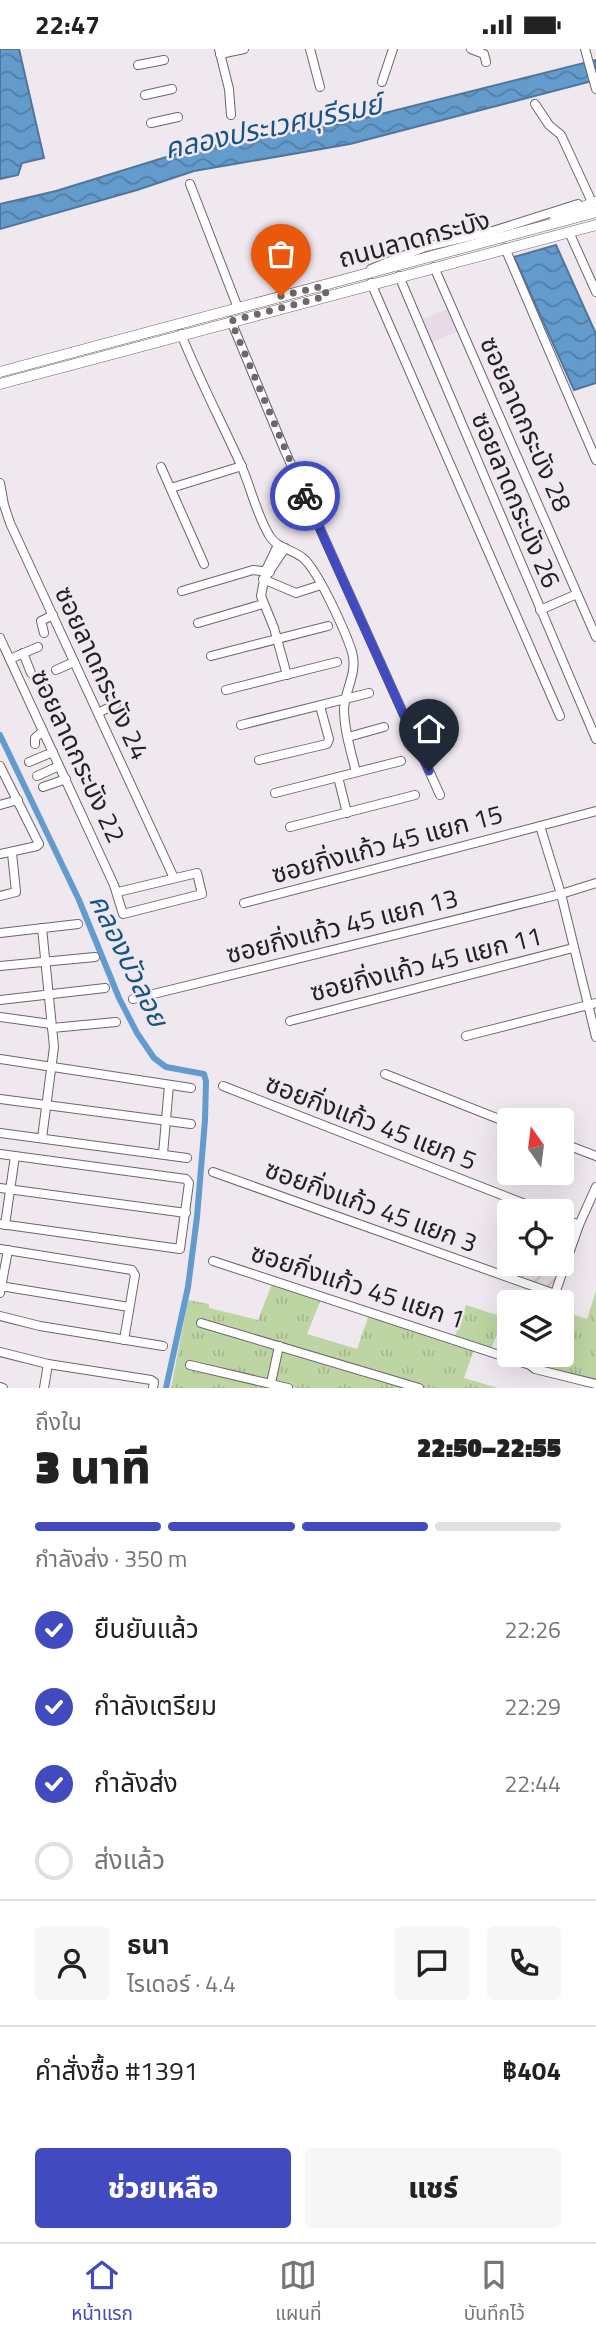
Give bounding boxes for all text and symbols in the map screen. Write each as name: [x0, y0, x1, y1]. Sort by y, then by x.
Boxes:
text: 22:47: [35, 5, 100, 44]
water label: คลองประเวศบุรีรมย์: [160, 80, 391, 170]
street label: ถนนลาดกระบัง: [334, 200, 494, 278]
pin: [251, 224, 311, 296]
icon: bag: [262, 235, 300, 273]
street label: ซอยลาดกระบัง 28: [470, 330, 582, 518]
street label: ซอยลาดกระบัง 26: [462, 406, 571, 594]
courier: [270, 461, 340, 531]
icon: bike: [286, 477, 324, 515]
street label: ซอยลาดกระบัง 24: [45, 579, 160, 766]
street label: ซอยลาดกระบัง 22: [21, 662, 136, 849]
pin: [399, 699, 459, 771]
icon: home: [410, 710, 448, 748]
street label: ซอยกิ่งแก้ว 45 แยก 15: [267, 794, 507, 893]
street label: ซอยกิ่งแก้ว 45 แยก 13: [222, 878, 462, 973]
water label: คลองบัวลอย: [79, 886, 181, 1036]
street label: ซอยกิ่งแก้ว 45 แยก 11: [306, 916, 546, 1011]
street label: ซอยกิ่งแก้ว 45 แยก 5: [260, 1063, 482, 1180]
north arrow: [497, 1108, 574, 1185]
map controls: [497, 1108, 574, 1367]
street label: ซอยกิ่งแก้ว 45 แยก 3: [260, 1149, 483, 1262]
button: locate: [497, 1199, 574, 1276]
street label: ซอยกิ่งแก้ว 45 แยก 1: [246, 1232, 470, 1339]
button: layers: [497, 1290, 574, 1367]
text: ถึงใน: [35, 1404, 82, 1439]
text: 22:50–22:55: [417, 1428, 561, 1467]
text: 3 นาที: [35, 1431, 151, 1501]
text: กำลังส่ง · 350 m: [35, 1541, 187, 1576]
text: ยืนยันแล้ว: [94, 1609, 199, 1648]
icon: check: [35, 1611, 73, 1649]
text: 22:26: [504, 1612, 561, 1647]
text: กำลังเตรียม: [94, 1686, 217, 1725]
icon: check: [35, 1688, 73, 1726]
text: 22:29: [504, 1689, 561, 1724]
text: กำลังส่ง: [94, 1763, 178, 1802]
icon: check: [35, 1765, 73, 1803]
text: 22:44: [504, 1766, 561, 1801]
text: ส่งแล้ว: [94, 1840, 165, 1879]
text: ธนา: [127, 1925, 170, 1964]
button: person: [35, 1926, 109, 2000]
button: chat: [395, 1926, 469, 2000]
button: phone: [487, 1926, 561, 2000]
text: ไรเดอร์ · 4.4: [127, 1966, 236, 2001]
text: คำสั่งซื้อ #1391: [35, 2051, 198, 2090]
text: ฿404: [502, 2051, 561, 2090]
button: ช่วยเหลือ: [35, 2148, 291, 2228]
button: แชร์: [305, 2148, 561, 2228]
tab: หน้าแรก: [71, 2256, 133, 2329]
tab: แผนที่: [275, 2256, 322, 2329]
tab: บันทึกไว้: [464, 2256, 525, 2329]

